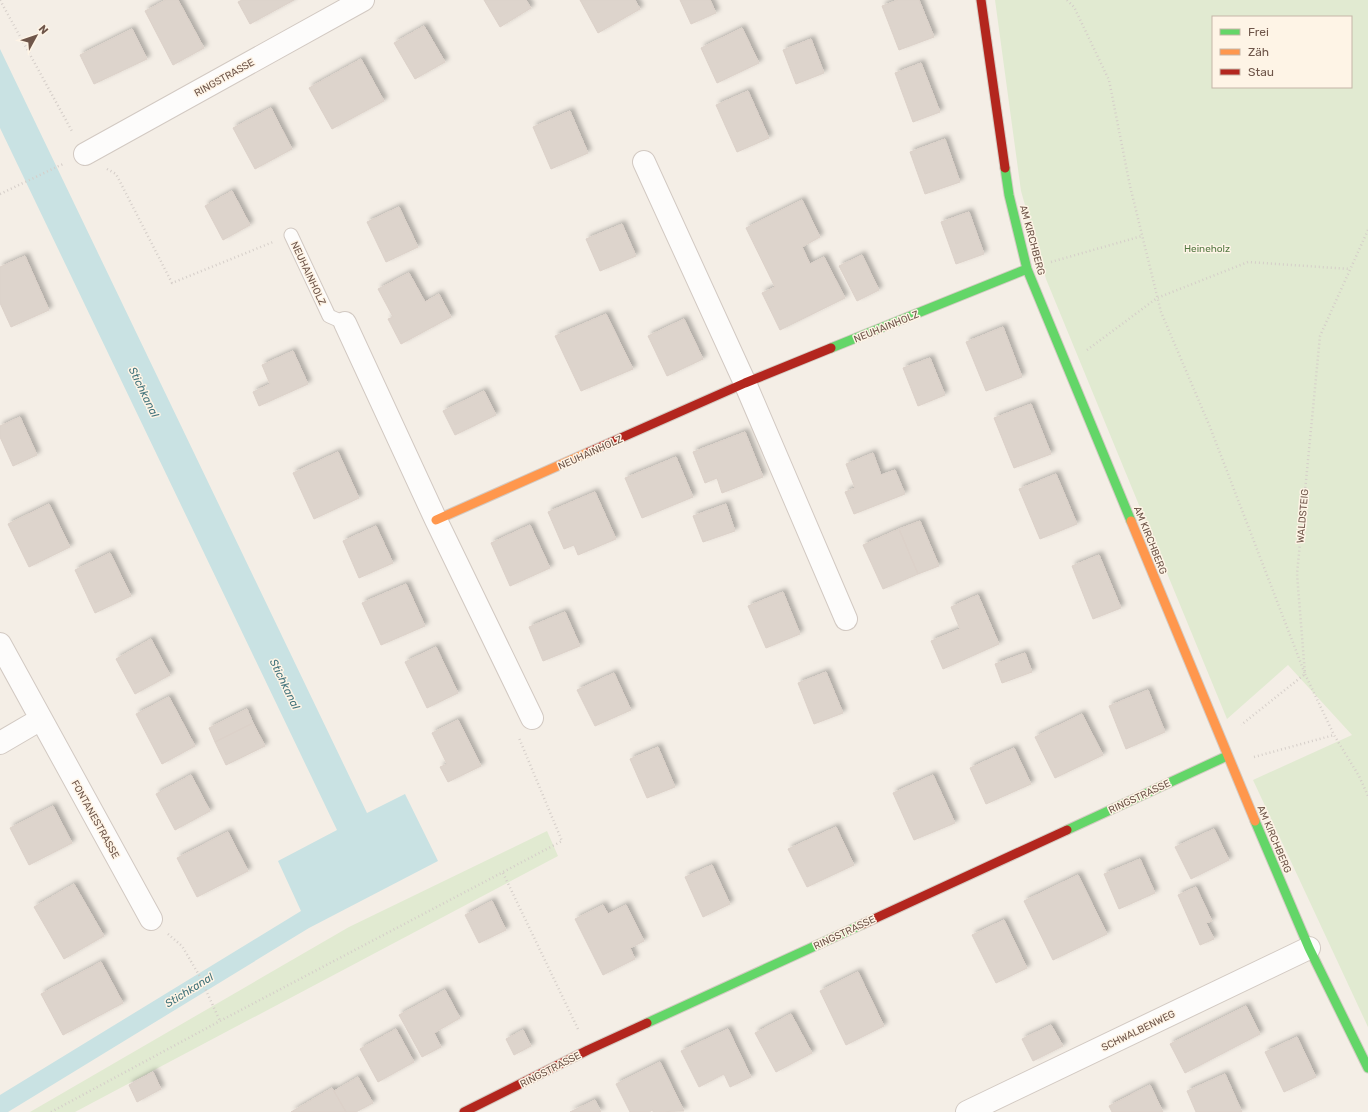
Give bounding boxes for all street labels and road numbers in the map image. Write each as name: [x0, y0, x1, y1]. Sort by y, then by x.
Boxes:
street label: RINGSTRASSE: [192, 56, 257, 99]
street label: AM KIRCHBERG: [1017, 204, 1047, 277]
street label: NEUHAINHOLZ: [288, 240, 328, 307]
street label: NEUHAINHOLZ: [852, 308, 921, 345]
street label: NEUHAINHOLZ: [556, 433, 624, 472]
street label: WALDSTEIG: [1295, 488, 1311, 544]
street label: AM KIRCHBERG: [1131, 505, 1169, 576]
street label: RINGSTRASSE: [1107, 777, 1172, 816]
street label: FONTANESTRASSE: [69, 778, 122, 861]
street label: AM KIRCHBERG: [1254, 804, 1294, 875]
street label: RINGSTRASSE: [812, 913, 877, 952]
street label: SCHWALBENWEG: [1100, 1008, 1177, 1054]
street label: RINGSTRASSE: [518, 1049, 583, 1090]

